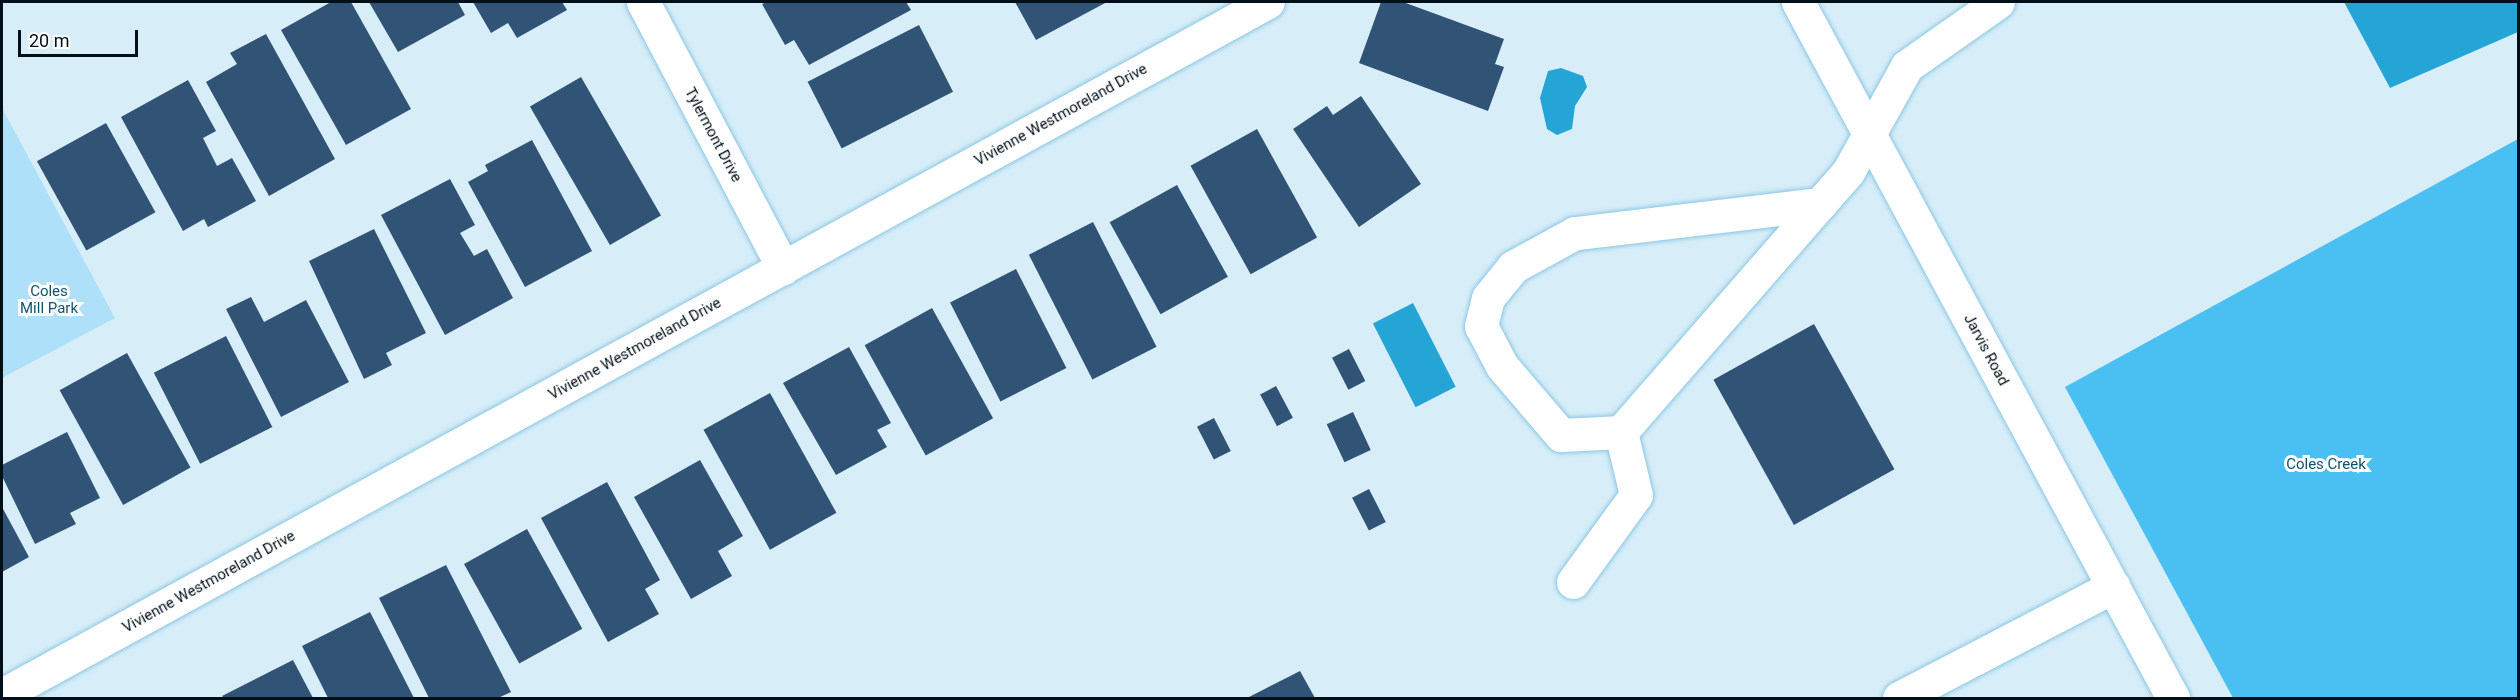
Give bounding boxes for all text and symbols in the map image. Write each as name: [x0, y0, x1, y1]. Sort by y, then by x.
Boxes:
scale bar: [21, 18, 141, 56]
text: 20 m: [29, 30, 69, 51]
street label: Vivienne Westmoreland Drive: [972, 60, 1150, 170]
street label: Tylermont Drive: [681, 85, 745, 185]
park label: Coles Mill Park: [20, 282, 78, 317]
street label: Vivienne Westmoreland Drive: [546, 294, 724, 404]
street label: Jarvis Road: [1960, 311, 2012, 389]
park label: Coles Creek: [2286, 456, 2366, 474]
street label: Vivienne Westmoreland Drive: [120, 527, 298, 637]

